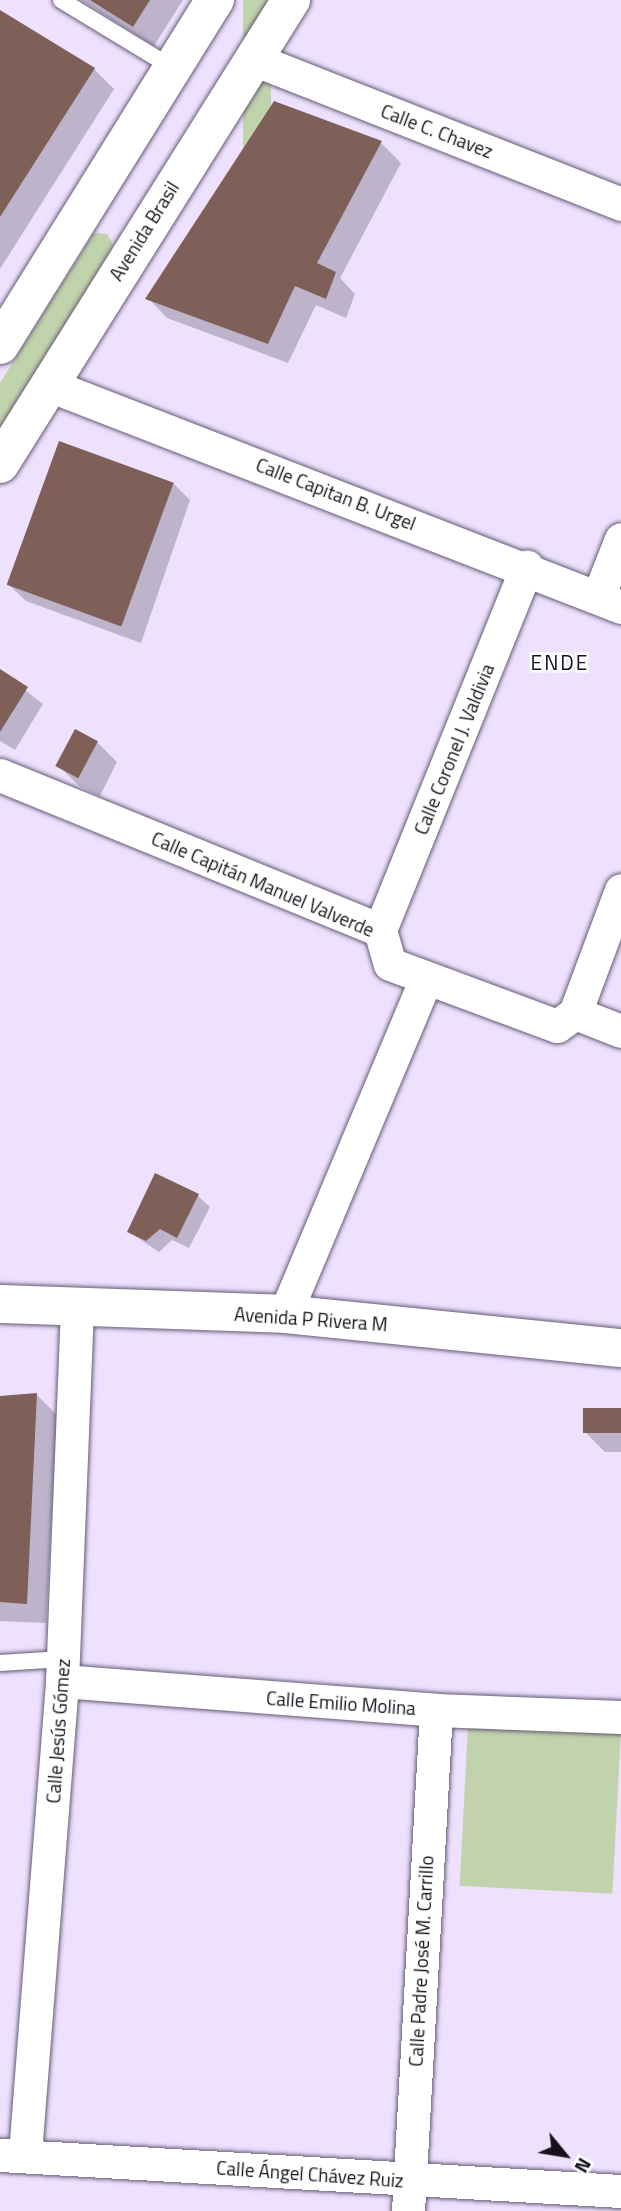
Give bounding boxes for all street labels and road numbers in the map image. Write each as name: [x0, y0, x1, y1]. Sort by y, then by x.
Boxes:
street label: Calle C. Chavez: [378, 99, 496, 163]
street label: Avenida Brasil: [104, 177, 184, 285]
street label: Calle Capitan B. Urgel: [253, 453, 419, 535]
street label: Calle Coronel J. Valdivia: [409, 660, 499, 838]
street label: Calle Capitán Manuel Valverde: [148, 827, 378, 941]
street label: Avenida P Rivera M: [234, 1302, 388, 1336]
street label: Calle Jesús Gómez: [42, 1658, 74, 1804]
street label: Calle Emilio Molina: [265, 1686, 417, 1720]
street label: Calle Padre José M. Carrillo: [404, 1855, 438, 2067]
street label: Calle Ángel Chávez Ruiz: [216, 2156, 404, 2192]

